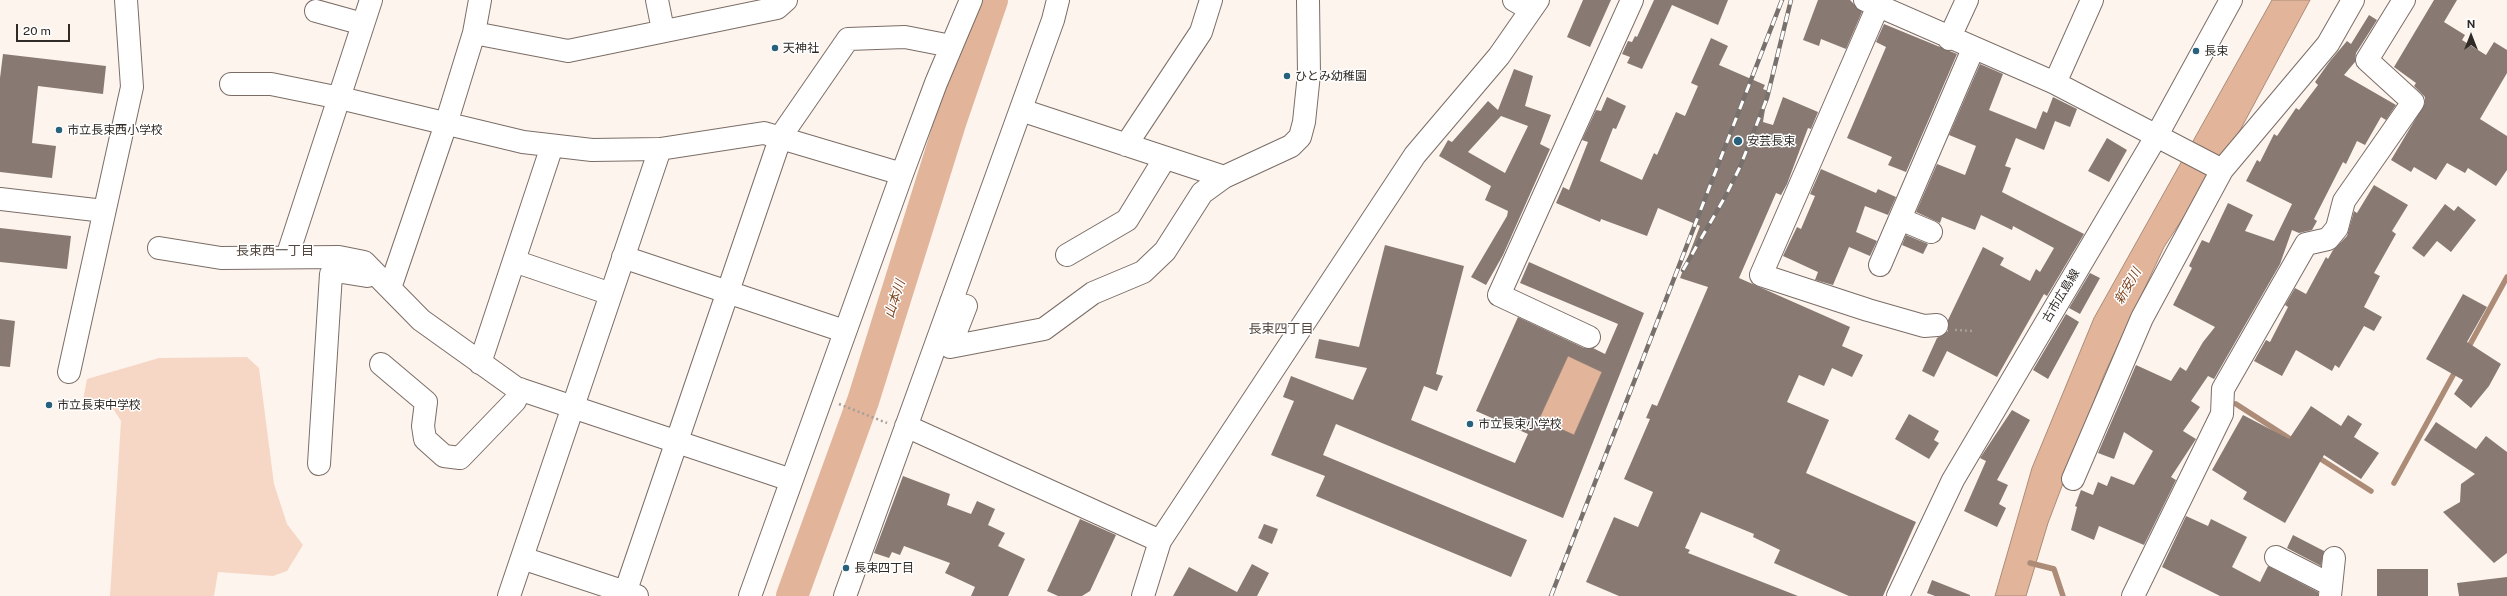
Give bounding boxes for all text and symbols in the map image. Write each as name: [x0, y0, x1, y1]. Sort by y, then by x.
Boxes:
scale bar: [18, 16, 72, 42]
north arrow: [2451, 16, 2491, 56]
text: N: [2467, 18, 2475, 30]
text: 20 m: [23, 24, 51, 38]
place label: 天神社: [783, 41, 819, 55]
marker: 天神社: [770, 43, 780, 53]
place label: 長束: [2204, 44, 2228, 58]
marker: 長束: [2191, 46, 2201, 56]
place label: ひとみ幼稚園: [1295, 69, 1367, 83]
marker: ひとみ幼稚園: [1282, 71, 1292, 81]
place label: 市立長束西小学校: [67, 123, 163, 137]
marker: 市立長束西小学校: [54, 125, 64, 135]
place label: 安芸長束: [1747, 134, 1795, 148]
marker: 安芸長束: [1732, 135, 1744, 147]
district label: 長束西一丁目: [236, 243, 314, 259]
water label: 新安川: [2111, 265, 2145, 307]
street label: 古市広島線: [2039, 267, 2083, 325]
water label: 山本川: [882, 278, 908, 320]
district label: 長束四丁目: [1249, 321, 1313, 337]
place label: 市立長束中学校: [57, 398, 141, 412]
marker: 市立長束中学校: [44, 400, 54, 410]
place label: 市立長束小学校: [1478, 417, 1562, 431]
marker: 市立長束小学校: [1465, 419, 1475, 429]
place label: 長束四丁目: [854, 561, 914, 575]
marker: 長束四丁目: [841, 563, 851, 573]

